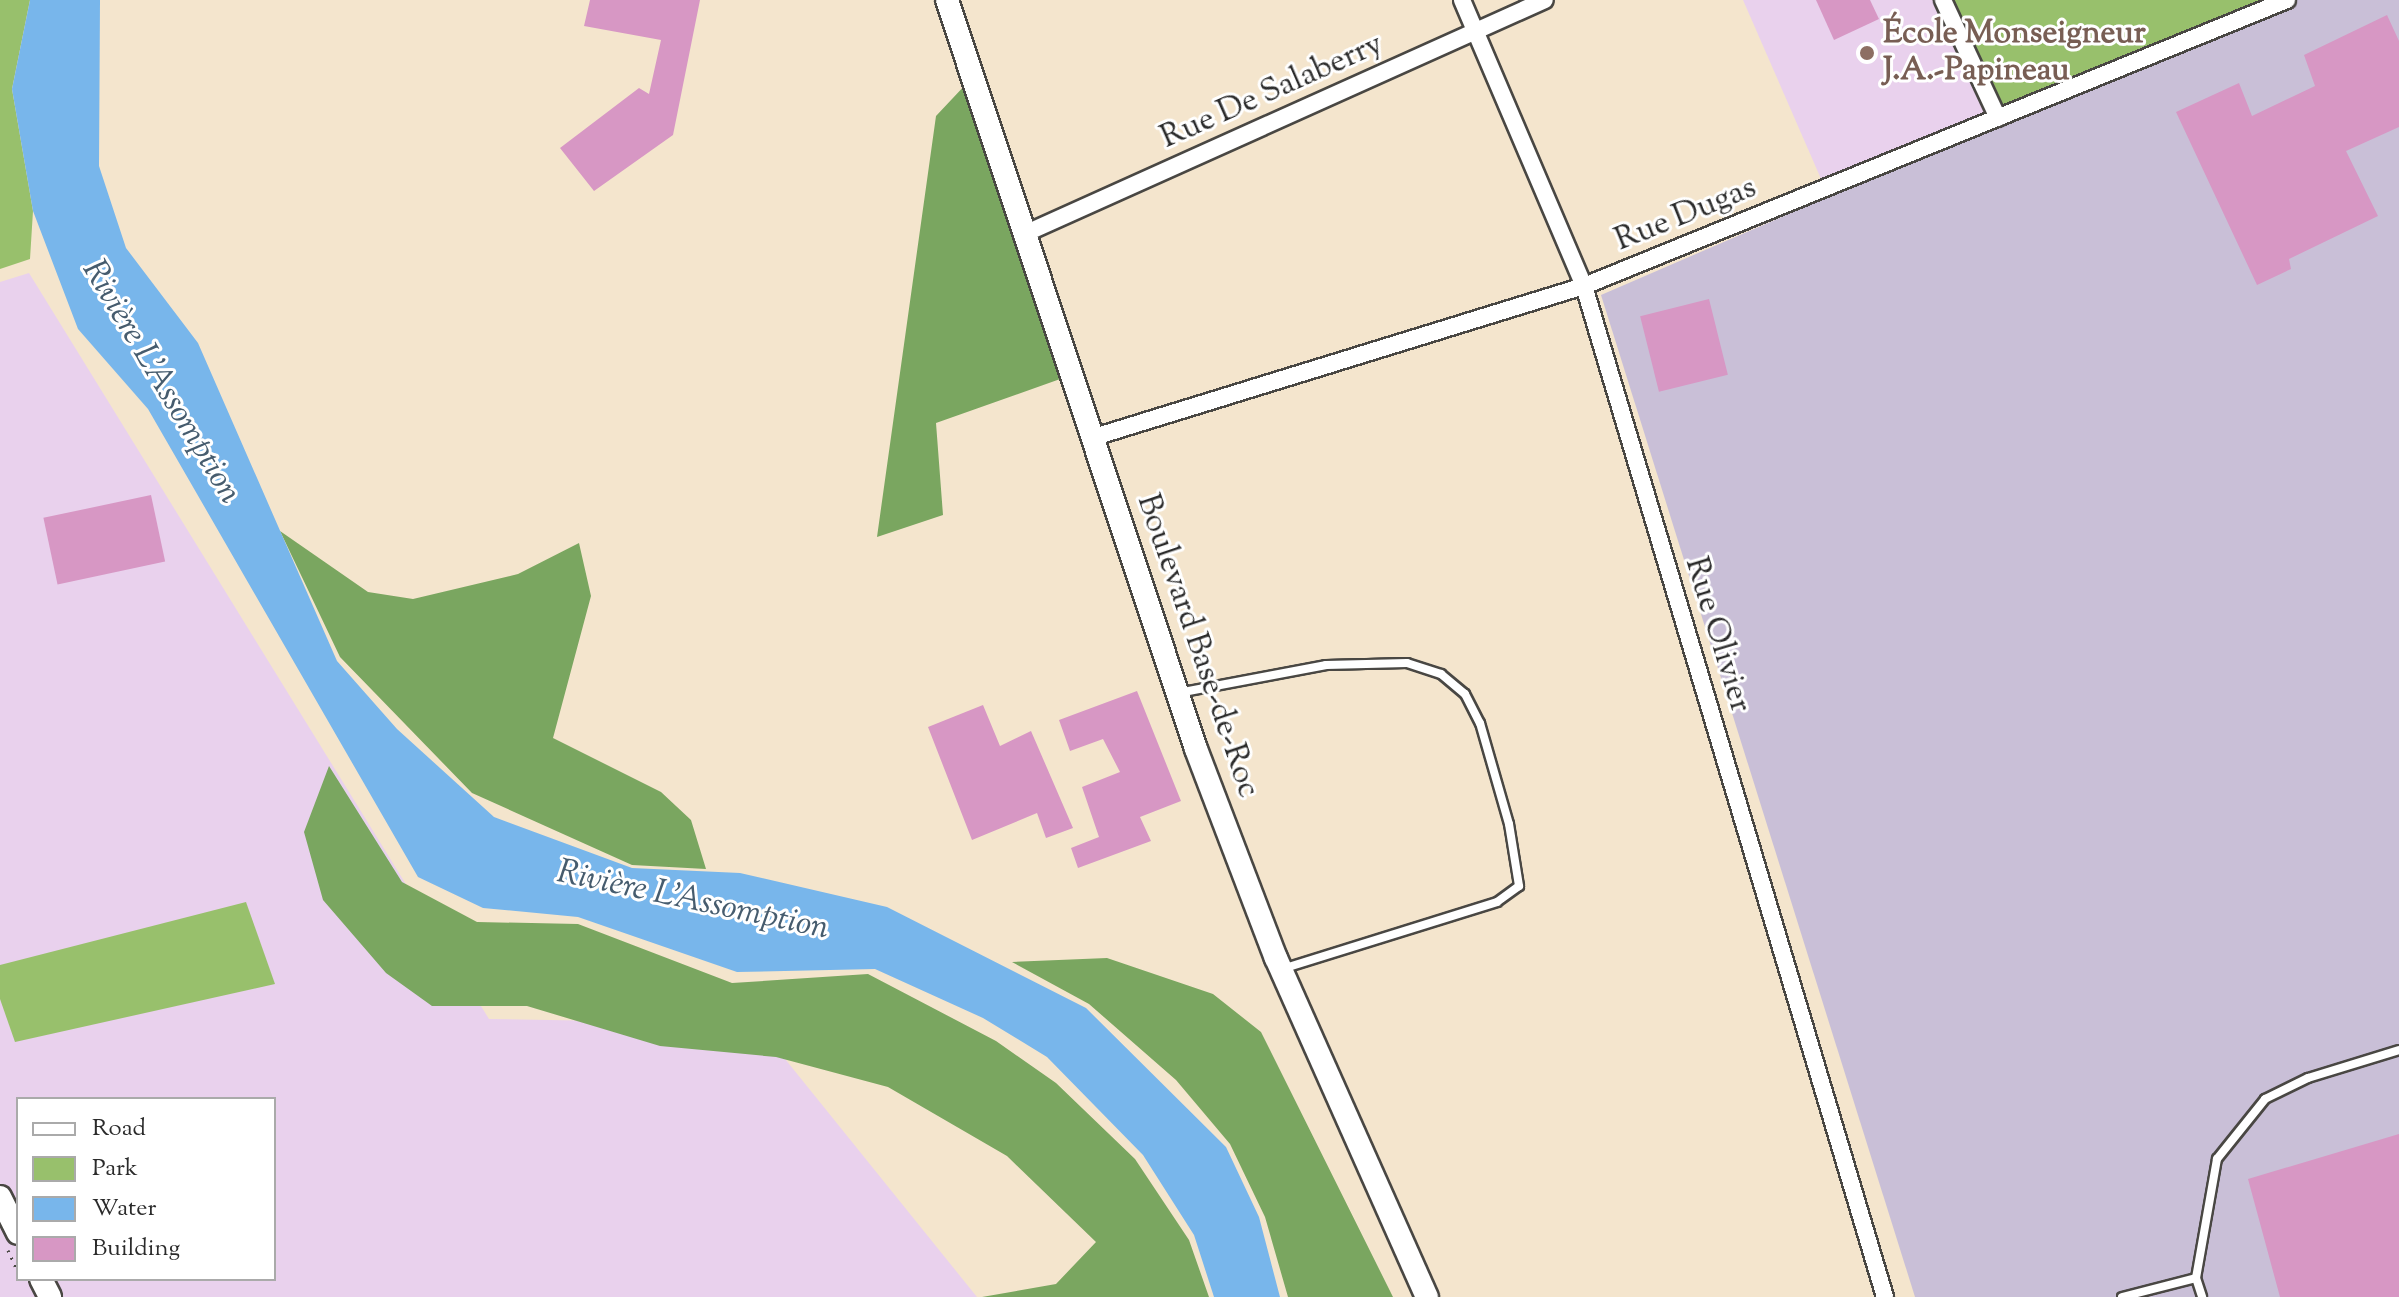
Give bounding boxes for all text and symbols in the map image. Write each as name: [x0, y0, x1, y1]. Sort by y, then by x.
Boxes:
place label: École Monseigneur J.A.-Papineau: [1883, 16, 2146, 91]
street label: Rue De Salaberry: [1155, 26, 1389, 158]
marker: École Monseigneur J.A.-Papineau: [1858, 44, 1876, 62]
street label: Rue Dugas: [1610, 169, 1762, 261]
water label: Rivière L'Assomption: [72, 253, 250, 511]
street label: Boulevard Base-de-Roc: [1127, 489, 1267, 803]
street label: Rue Olivier: [1675, 553, 1759, 717]
water label: Rivière L'Assomption: [553, 852, 833, 950]
legend: [16, 1097, 276, 1281]
text: Road: [92, 1112, 146, 1146]
text: Park: [92, 1152, 138, 1186]
text: Water: [92, 1192, 156, 1226]
text: Building: [92, 1232, 180, 1266]

